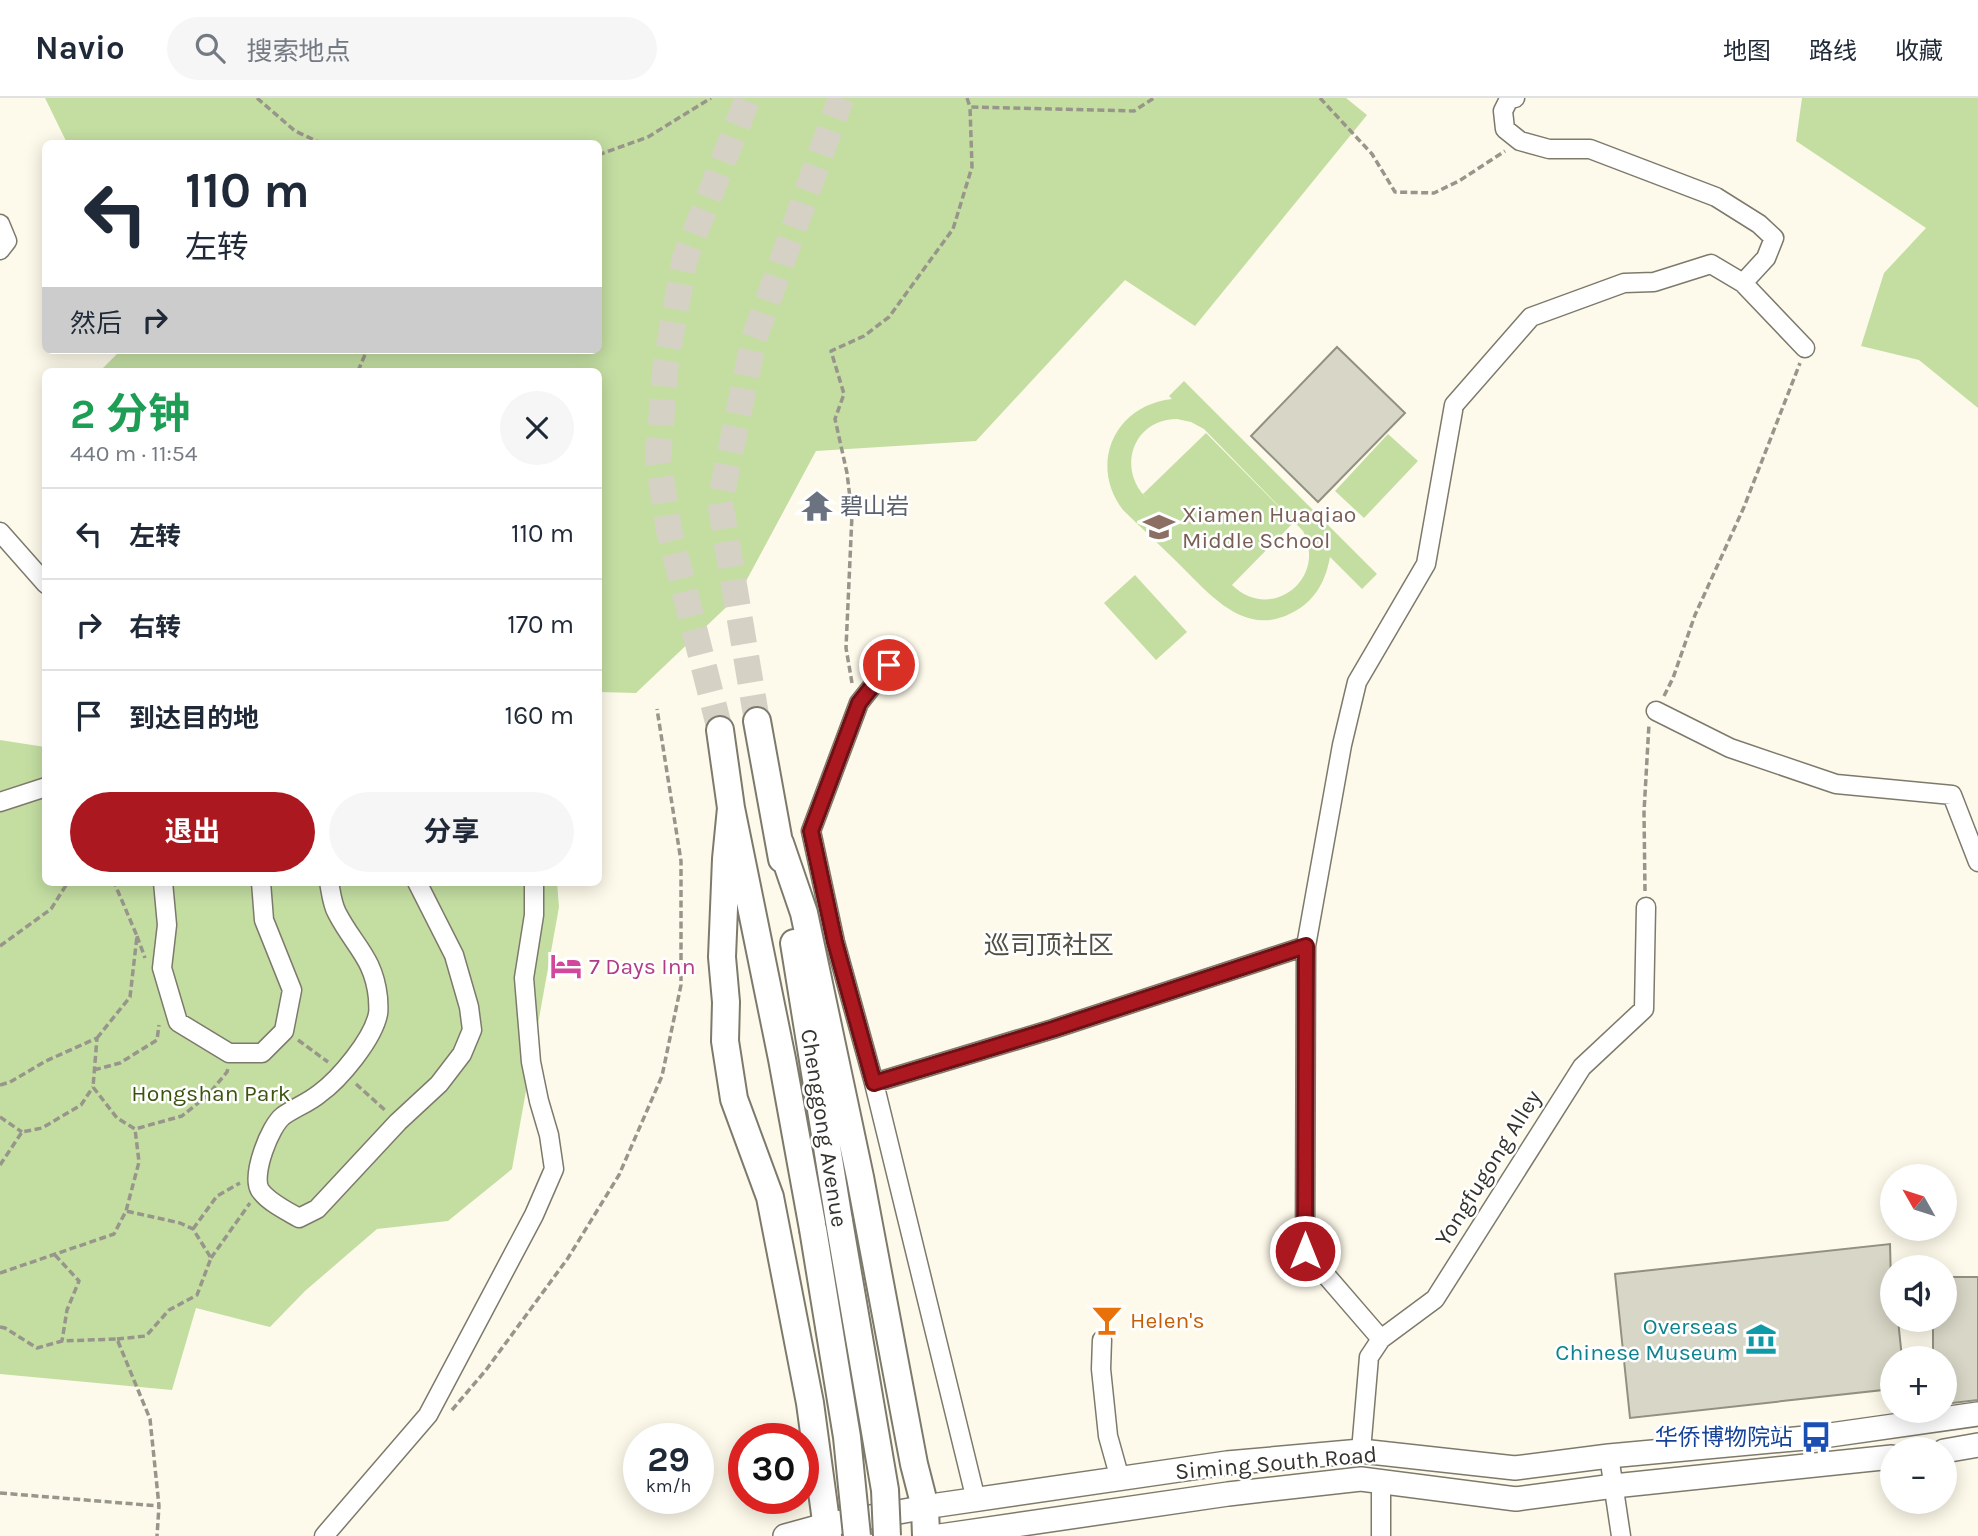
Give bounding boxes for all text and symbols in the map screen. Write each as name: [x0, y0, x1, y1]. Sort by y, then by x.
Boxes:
search box: [167, 17, 657, 80]
text: Navio: [35, 29, 125, 67]
icon: search: [191, 29, 229, 67]
text: 搜索地点: [247, 36, 351, 67]
text: 地图: [1723, 37, 1771, 65]
text: 路线: [1809, 37, 1857, 65]
text: 收藏: [1895, 37, 1943, 65]
text: 110 m: [185, 162, 310, 219]
icon: left: [70, 168, 161, 259]
text: 左转: [185, 229, 249, 266]
icon: right: [136, 301, 174, 339]
text: 然后: [70, 308, 122, 339]
text: 2 分钟: [70, 389, 190, 439]
button: close: [500, 391, 574, 465]
text: 440 m · 11:54: [70, 440, 198, 467]
temple icon: 碧山岩: [800, 489, 834, 523]
place label: 碧山岩: [840, 493, 909, 520]
place label: Xiamen Huaqiao Middle School: [1182, 501, 1356, 554]
school or university icon: Xiamen Huaqiao Middle School: [1142, 510, 1176, 544]
icon: left: [70, 515, 108, 553]
text: 110 m: [511, 518, 574, 549]
text: 左转: [129, 521, 181, 552]
icon: right: [70, 606, 108, 644]
text: 170 m: [507, 609, 574, 640]
text: 右转: [129, 612, 181, 643]
pin: [859, 635, 919, 695]
icon: arrive: [870, 646, 908, 684]
icon: arrive: [70, 697, 108, 735]
text: 160 m: [505, 700, 574, 731]
text: 到达目的地: [129, 703, 259, 734]
button: 退出: [70, 792, 315, 872]
button: 分享: [329, 792, 574, 872]
district label: 巡司顶社区: [984, 930, 1114, 961]
hotel icon: 7 Days Inn: [549, 949, 583, 983]
place label: 7 Days Inn: [589, 953, 696, 980]
street label: Chenggong Avenue: [795, 1027, 853, 1229]
park label: Hongshan Park: [131, 1080, 291, 1107]
street label: Yongfugong Alley: [1429, 1085, 1547, 1251]
north arrow: [1880, 1164, 1956, 1241]
map controls: [1880, 1164, 1957, 1514]
position arrow: [1268, 1214, 1342, 1288]
button: sound: [1880, 1255, 1957, 1332]
bar icon: Helen's: [1090, 1303, 1124, 1337]
place label: Helen's: [1130, 1307, 1205, 1334]
place label: Overseas Chinese Museum: [1555, 1313, 1738, 1366]
museum icon: Overseas Chinese Museum: [1744, 1322, 1778, 1356]
button: +: [1880, 1346, 1957, 1423]
bus stop icon: 华侨博物院站: [1799, 1420, 1833, 1454]
speed limit sign: 30: [728, 1423, 819, 1514]
place label: 华侨博物院站: [1655, 1424, 1793, 1451]
button: −: [1880, 1437, 1957, 1514]
text: 29: [647, 1439, 690, 1480]
street label: Siming South Road: [1174, 1441, 1378, 1485]
text: km/h: [646, 1475, 691, 1497]

